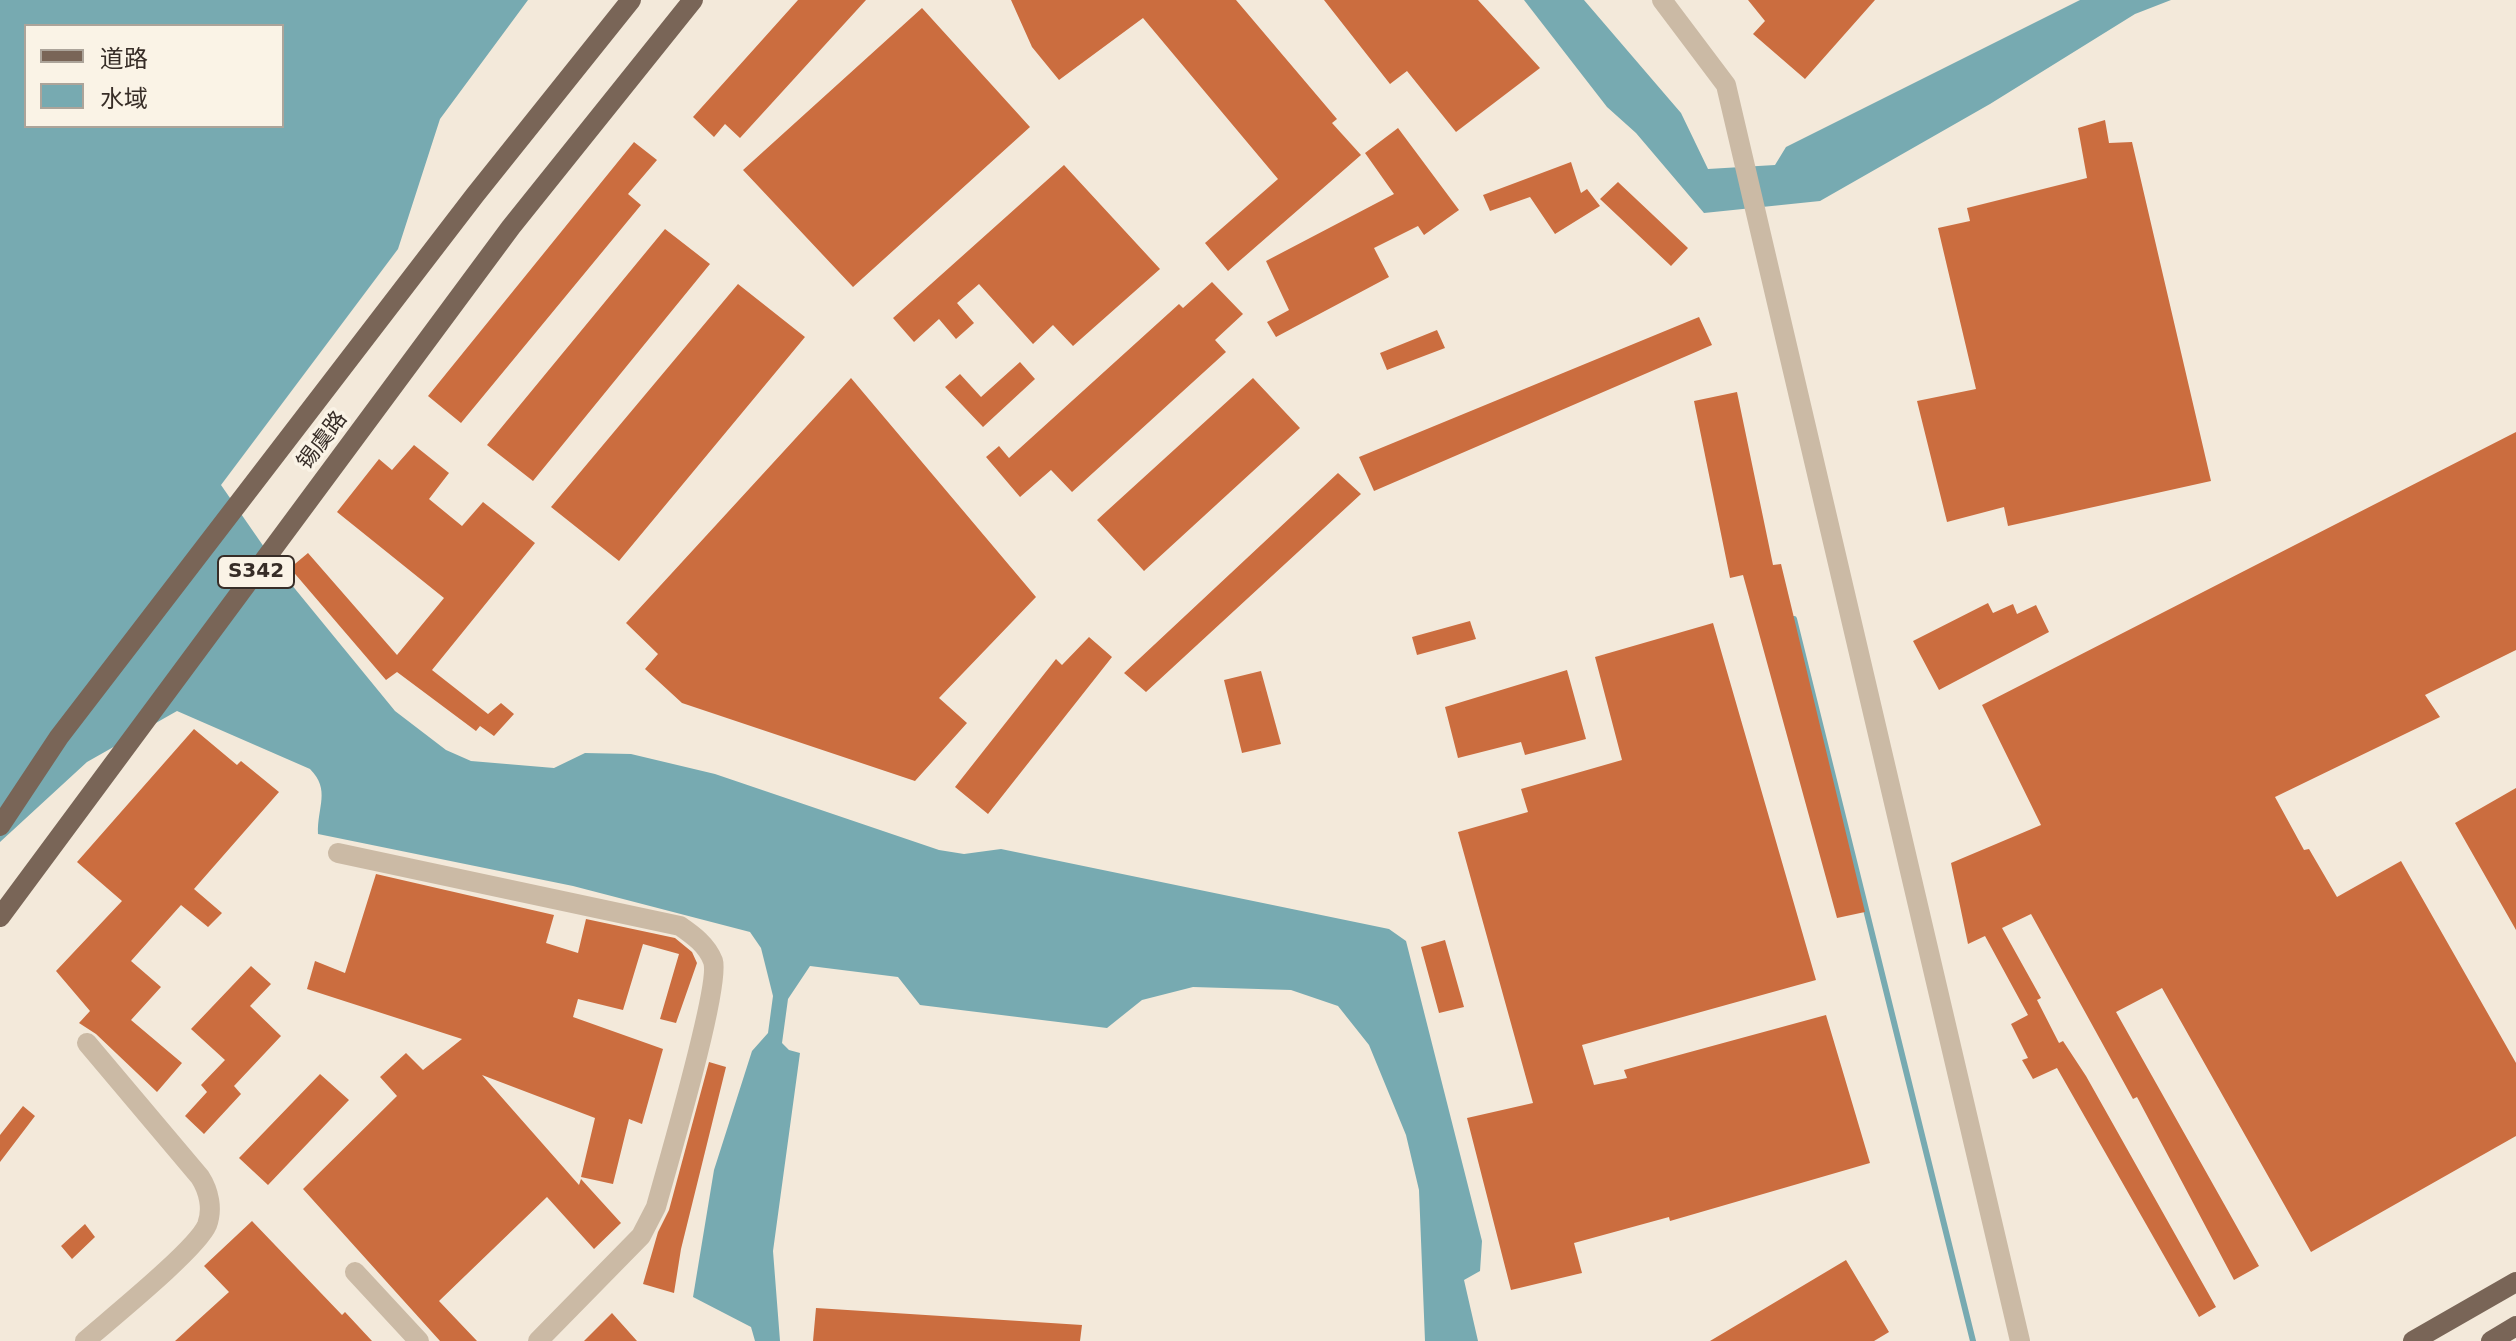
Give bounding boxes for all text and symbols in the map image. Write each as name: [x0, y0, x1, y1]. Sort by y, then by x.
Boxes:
legend: [24, 24, 284, 128]
text: 道路: [100, 45, 148, 73]
text: 水域: [100, 85, 148, 113]
street label: 锡虞路: [293, 407, 353, 475]
road number: S342: [218, 556, 294, 588]

